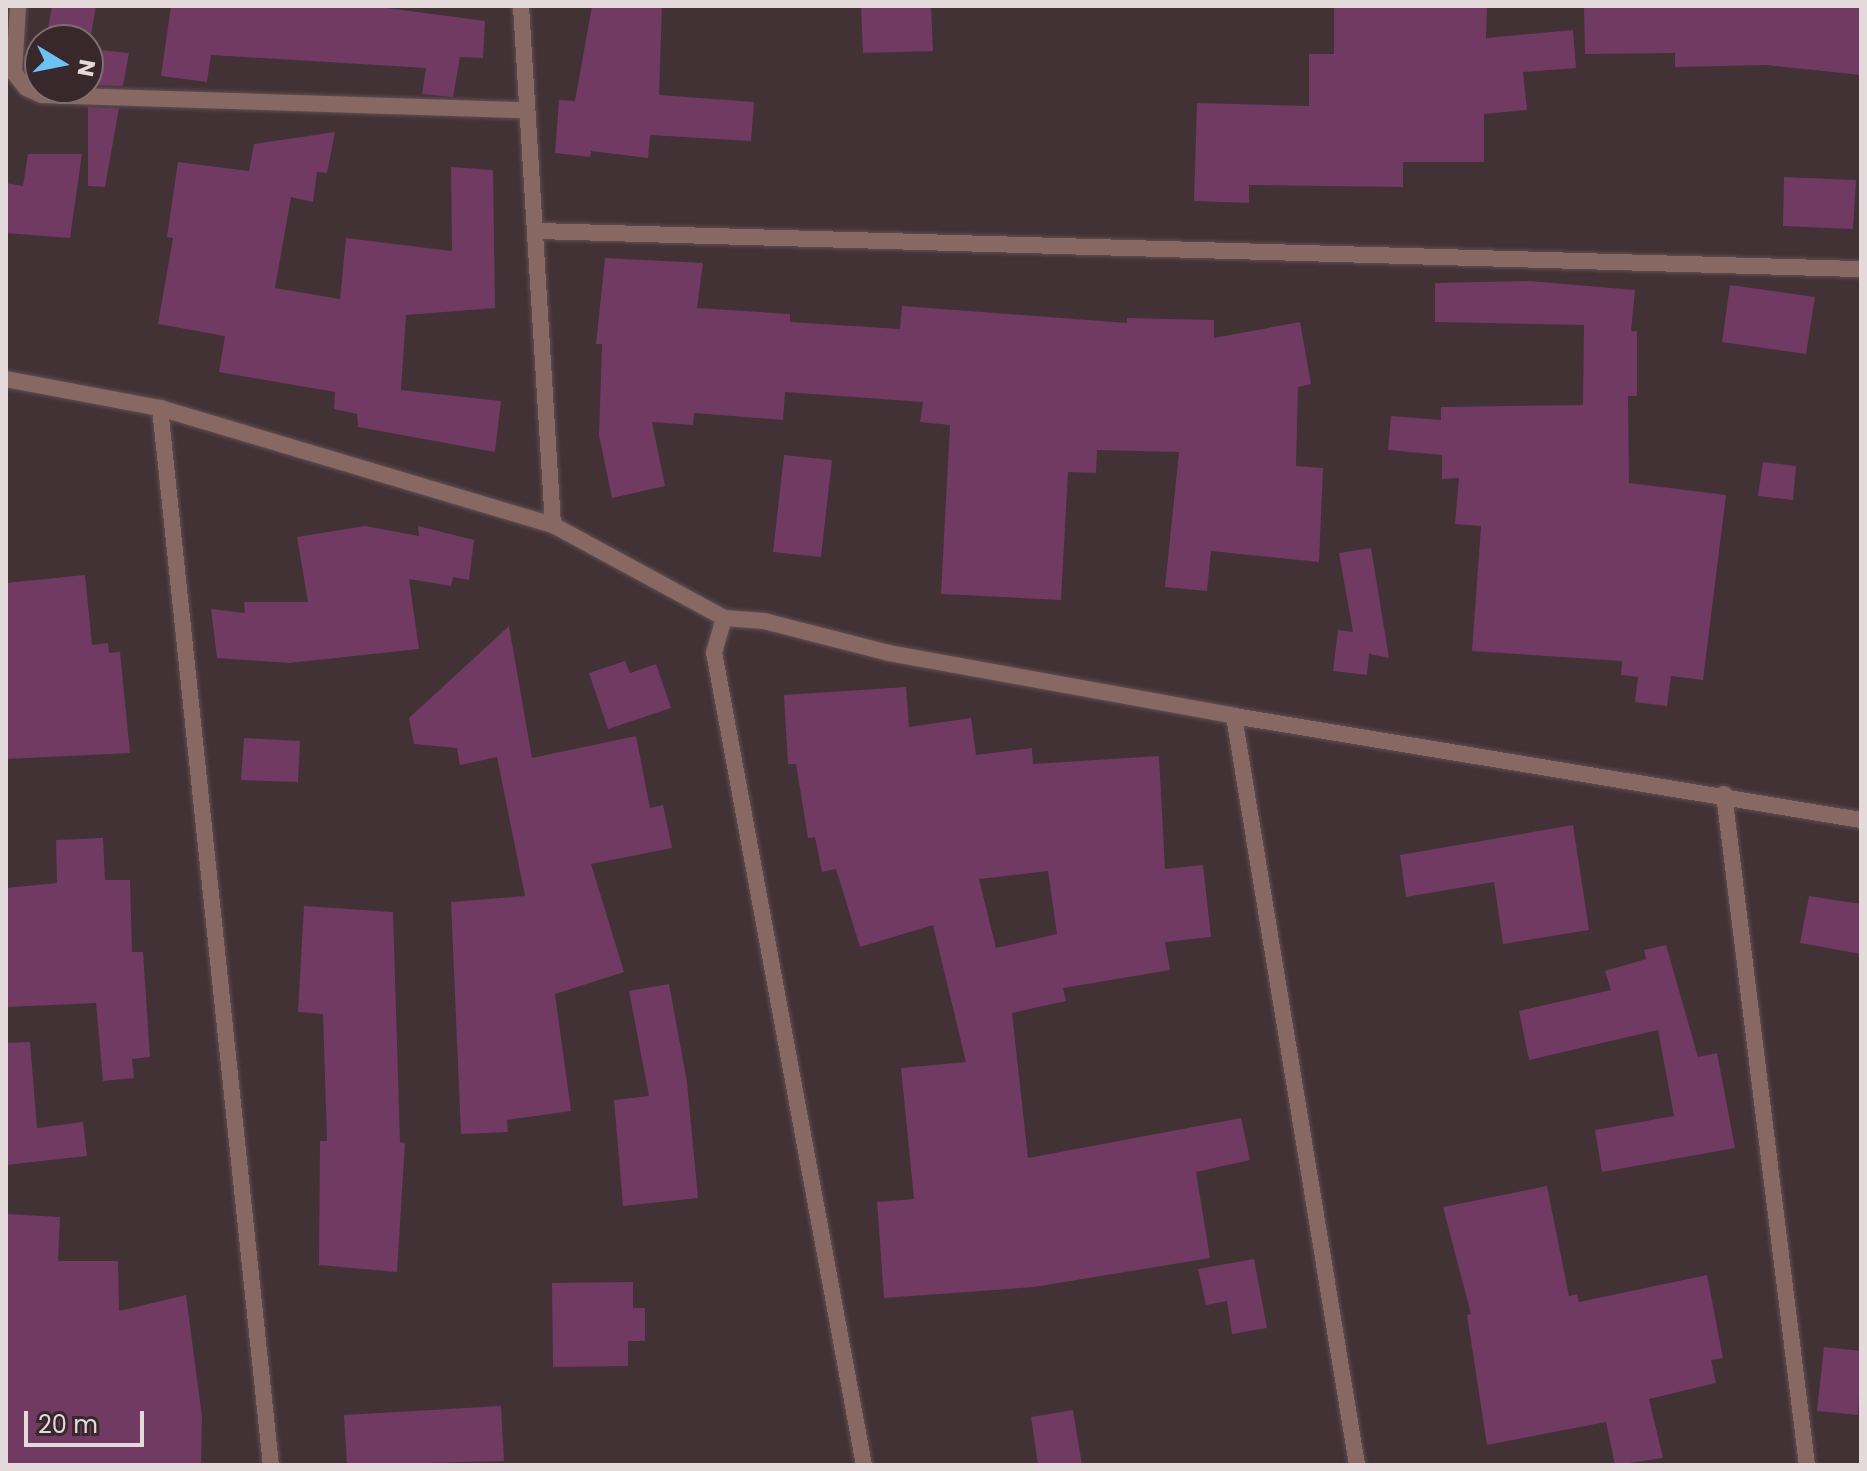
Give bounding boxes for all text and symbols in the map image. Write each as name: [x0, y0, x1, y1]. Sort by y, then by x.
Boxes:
north arrow: [24, 24, 104, 104]
text: N: [69, 57, 103, 79]
scale bar: [28, 1395, 148, 1445]
text: 20 m: [38, 1408, 98, 1441]

